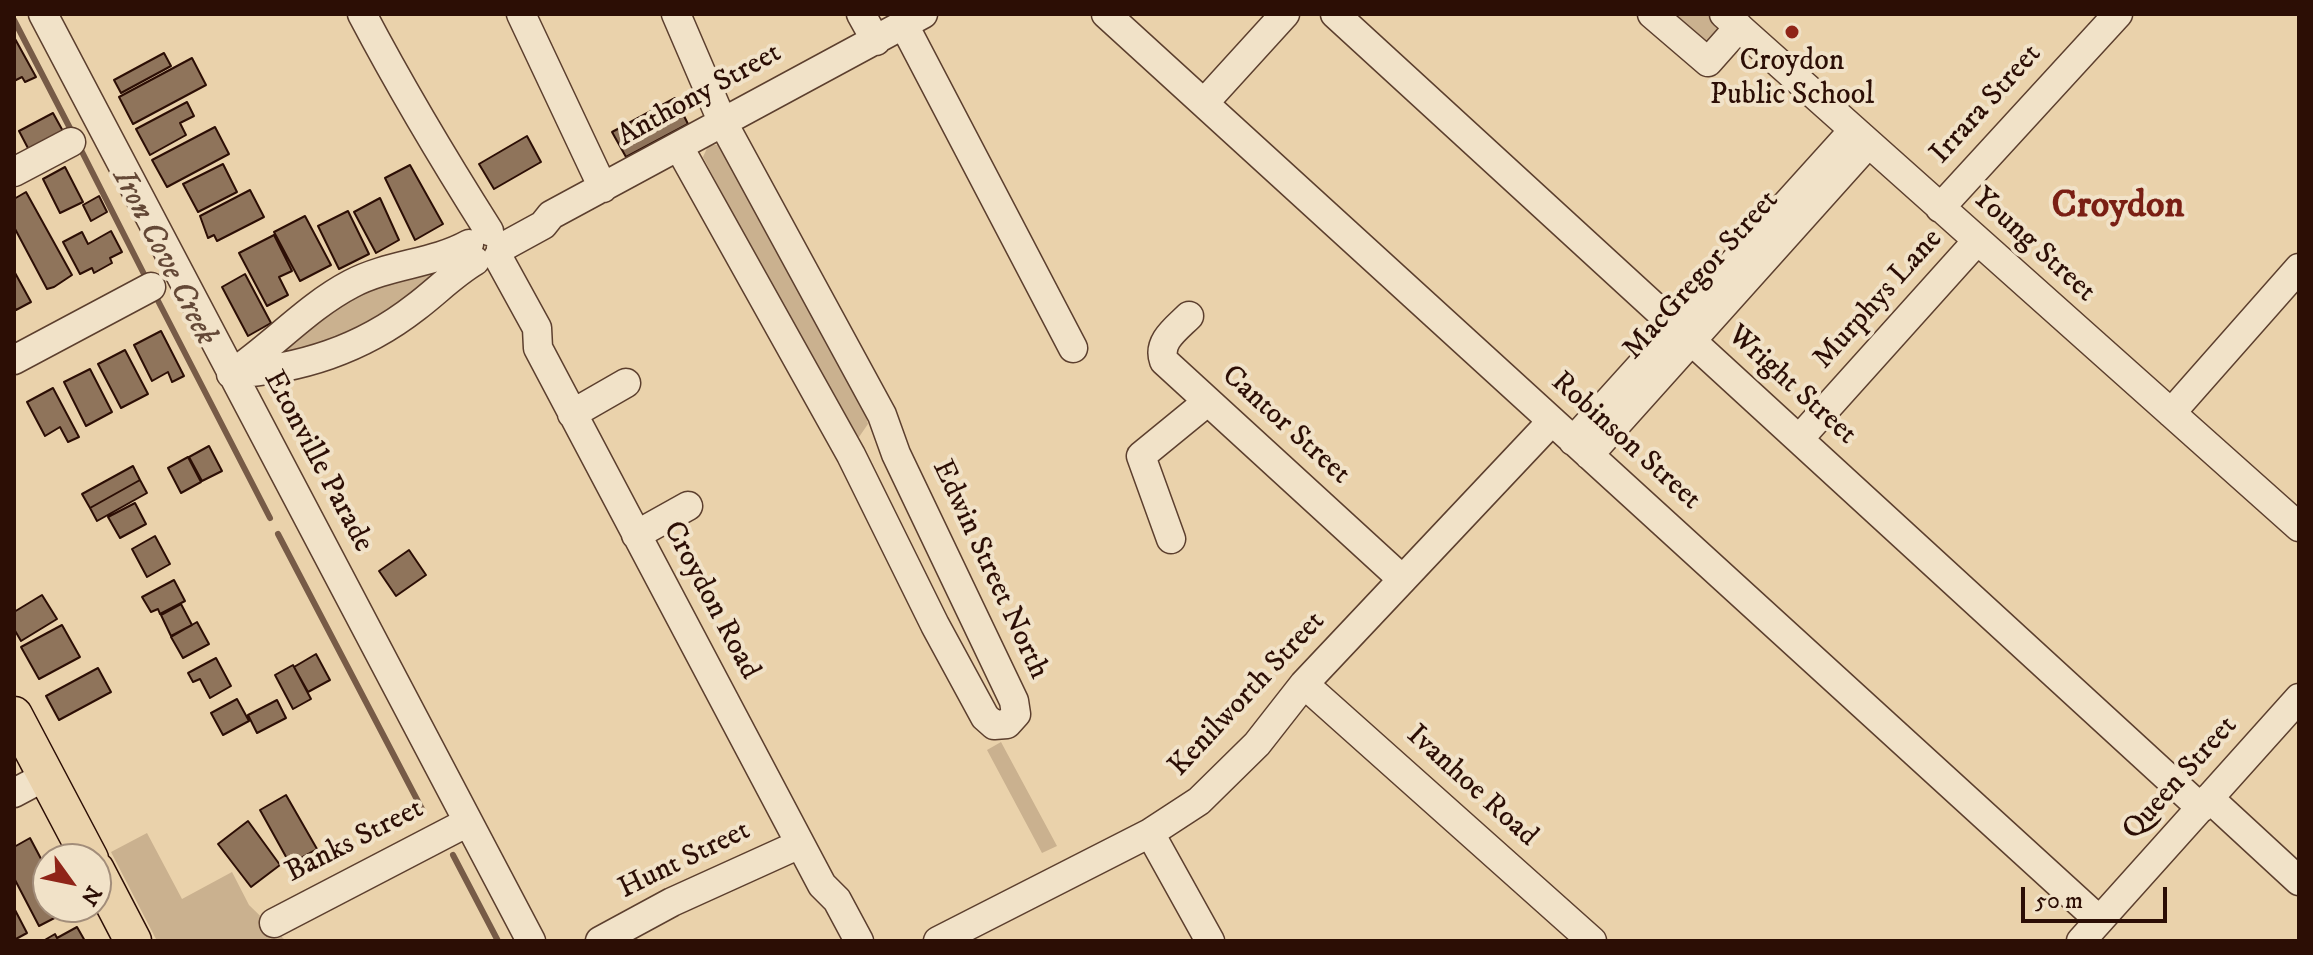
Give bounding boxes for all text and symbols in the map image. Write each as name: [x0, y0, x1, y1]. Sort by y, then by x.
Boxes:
marker: Croydon Public School: [1783, 23, 1801, 41]
street label: Anthony Street: [612, 36, 788, 156]
street label: Irrara Street: [1924, 38, 2050, 172]
place label: Croydon Public School: [1710, 45, 1874, 116]
water label: Iron Cove Creek: [102, 164, 224, 352]
street label: Young Street: [1964, 181, 2102, 311]
street label: MacGregor Street: [1617, 184, 1787, 368]
district label: Croydon: [2052, 185, 2184, 231]
street label: Murphys Lane: [1807, 223, 1951, 377]
street label: Wright Street: [1719, 318, 1863, 454]
street label: Cantor Street: [1213, 359, 1357, 493]
street label: Etonville Parade: [254, 365, 380, 559]
street label: Robinson Street: [1543, 365, 1707, 519]
street label: Edwin Street North: [923, 455, 1055, 685]
street label: Croydon Road: [653, 516, 767, 686]
street label: Kenilworth Street: [1162, 605, 1334, 785]
street label: Queen Street: [2116, 709, 2246, 849]
street label: Ivanhoe Road: [1398, 719, 1544, 855]
street label: Banks Street: [280, 792, 430, 892]
street label: Hunt Street: [613, 814, 757, 908]
north arrow: [32, 843, 112, 923]
scale bar: [2025, 871, 2171, 921]
text: N: [75, 880, 107, 910]
text: 50 m: [2035, 886, 2083, 916]

